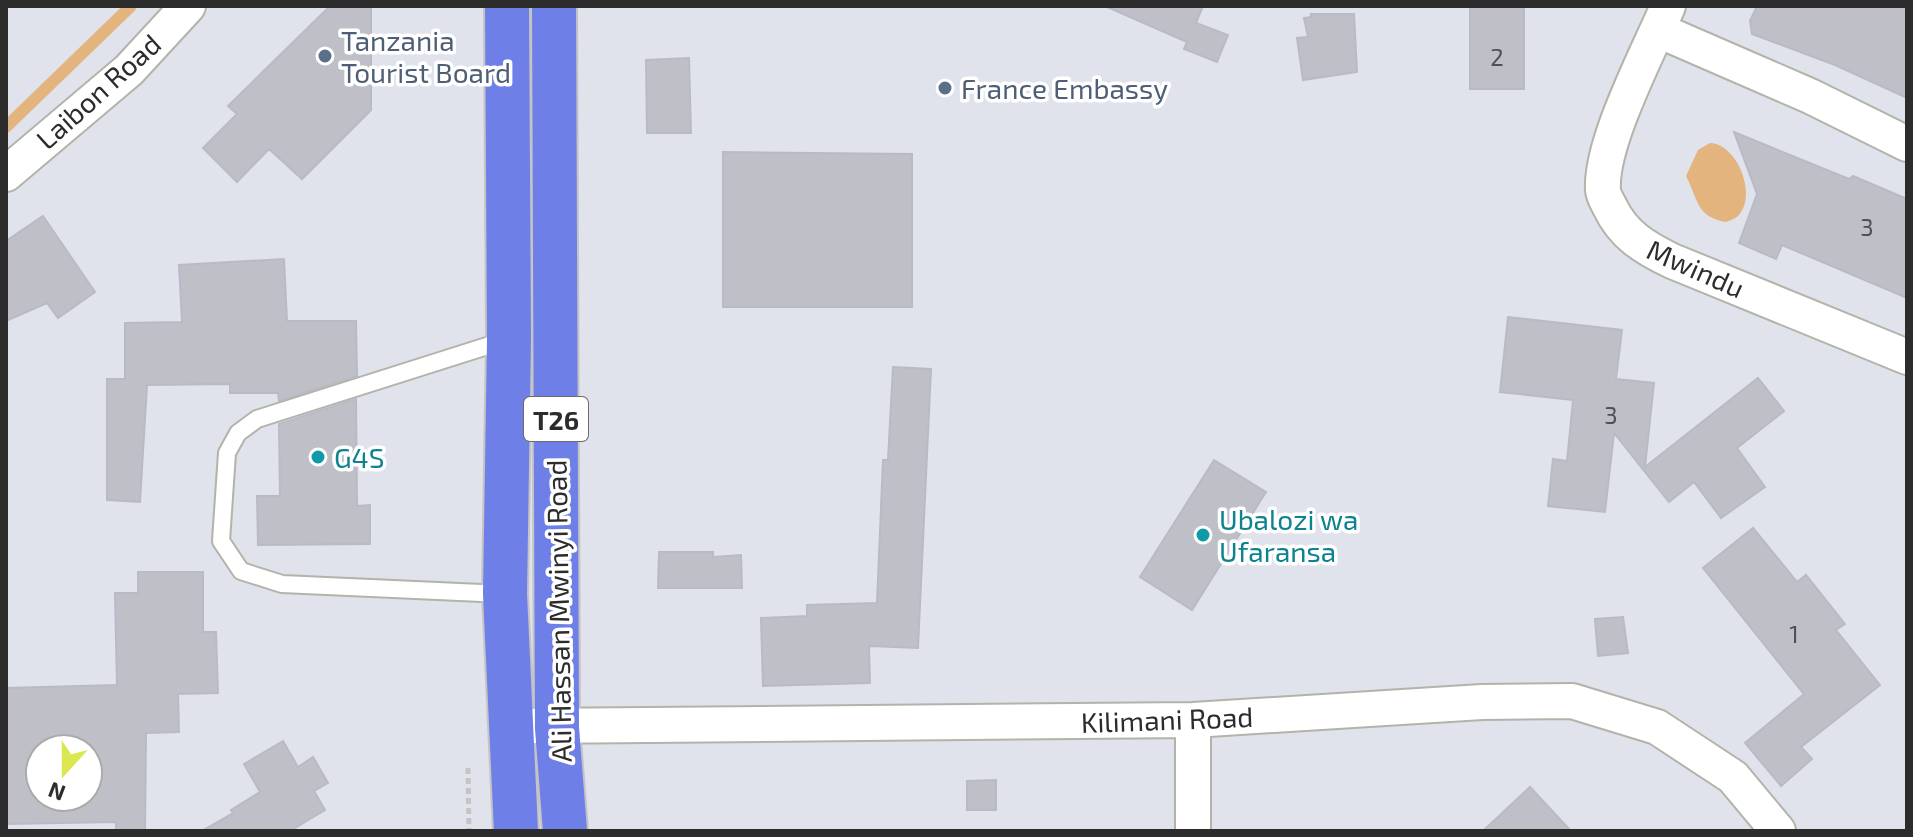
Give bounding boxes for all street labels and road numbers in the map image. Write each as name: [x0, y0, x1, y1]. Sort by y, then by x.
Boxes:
street label: Laibon Road: [29, 26, 167, 156]
street label: Mwindu: [1642, 232, 1750, 304]
road number: T26: [524, 397, 588, 441]
street label: Ali Hassan Mwinyi Road: [538, 459, 578, 763]
street label: Kilimani Road: [1080, 699, 1254, 739]

